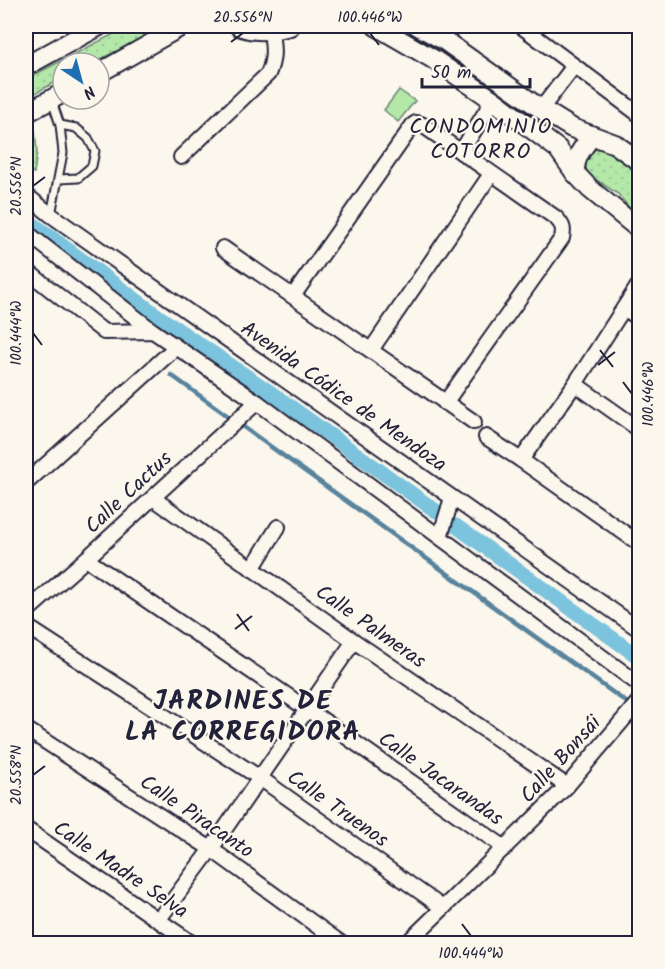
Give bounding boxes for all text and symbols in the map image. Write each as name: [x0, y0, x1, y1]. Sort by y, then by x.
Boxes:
text: 20.556°N: [213, 6, 273, 30]
text: 100.446°W: [338, 6, 403, 30]
north arrow: [51, 51, 111, 111]
scale bar: [422, 51, 530, 89]
text: 50 m: [431, 59, 471, 88]
text: N: [77, 79, 100, 105]
district label: CONDOMINIO COTORRO: [409, 110, 553, 170]
text: 20.556°N: [5, 156, 29, 216]
text: 100.444°W: [5, 300, 29, 365]
street label: Avenida Códice de Mendoza: [233, 313, 453, 481]
text: 100.446°W: [637, 361, 661, 426]
street label: Calle Cactus: [78, 444, 180, 543]
street label: Calle Palmeras: [308, 577, 432, 678]
district label: JARDINES DE LA CORREGIDORA: [125, 680, 361, 754]
street label: Calle Bonsái: [513, 708, 610, 811]
street label: Calle Jacarandas: [371, 724, 510, 835]
text: 20.558°N: [5, 745, 29, 805]
street label: Calle Truenos: [279, 762, 395, 857]
street label: Calle Piracanto: [132, 767, 260, 868]
street label: Calle Madre Selva: [46, 813, 194, 928]
text: 100.444°W: [439, 942, 504, 966]

